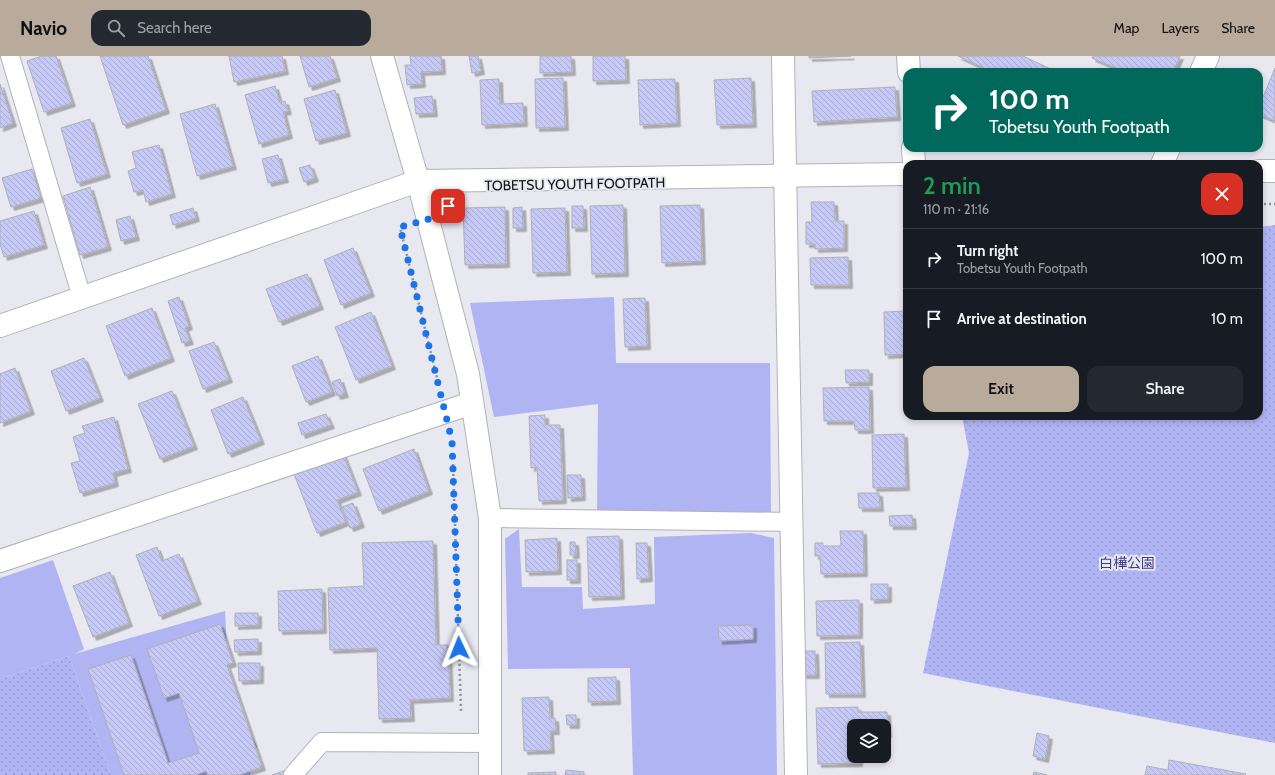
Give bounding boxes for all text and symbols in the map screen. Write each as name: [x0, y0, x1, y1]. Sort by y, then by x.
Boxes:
search box: [91, 10, 371, 46]
text: Navio: [20, 17, 67, 40]
icon: search: [105, 17, 127, 39]
text: Search here: [137, 19, 212, 37]
text: Map: [1114, 19, 1139, 37]
text: Layers: [1161, 19, 1199, 37]
text: Share: [1221, 19, 1255, 37]
text: 100 m: [989, 82, 1070, 116]
icon: right: [923, 84, 975, 136]
text: Tobetsu Youth Footpath: [989, 116, 1170, 138]
text: 2 min: [923, 171, 981, 200]
street label: TOBETSU YOUTH FOOTPATH: [485, 173, 665, 195]
button: close: [1201, 173, 1243, 215]
pin: [431, 189, 465, 223]
icon: arrive: [437, 195, 459, 217]
text: 110 m · 21:16: [923, 201, 989, 217]
text: Turn right: [957, 242, 1018, 260]
icon: right: [923, 248, 945, 270]
text: 100 m: [1201, 250, 1243, 268]
text: Tobetsu Youth Footpath: [957, 260, 1088, 276]
icon: arrive: [923, 308, 945, 330]
text: Arrive at destination: [957, 310, 1087, 328]
text: 10 m: [1211, 310, 1243, 328]
button: Exit: [923, 366, 1079, 412]
button: Share: [1087, 366, 1243, 412]
park label: 白樺公園: [1099, 554, 1155, 572]
position arrow: [438, 627, 480, 669]
map controls: [847, 719, 891, 763]
button: layers: [847, 719, 891, 763]

